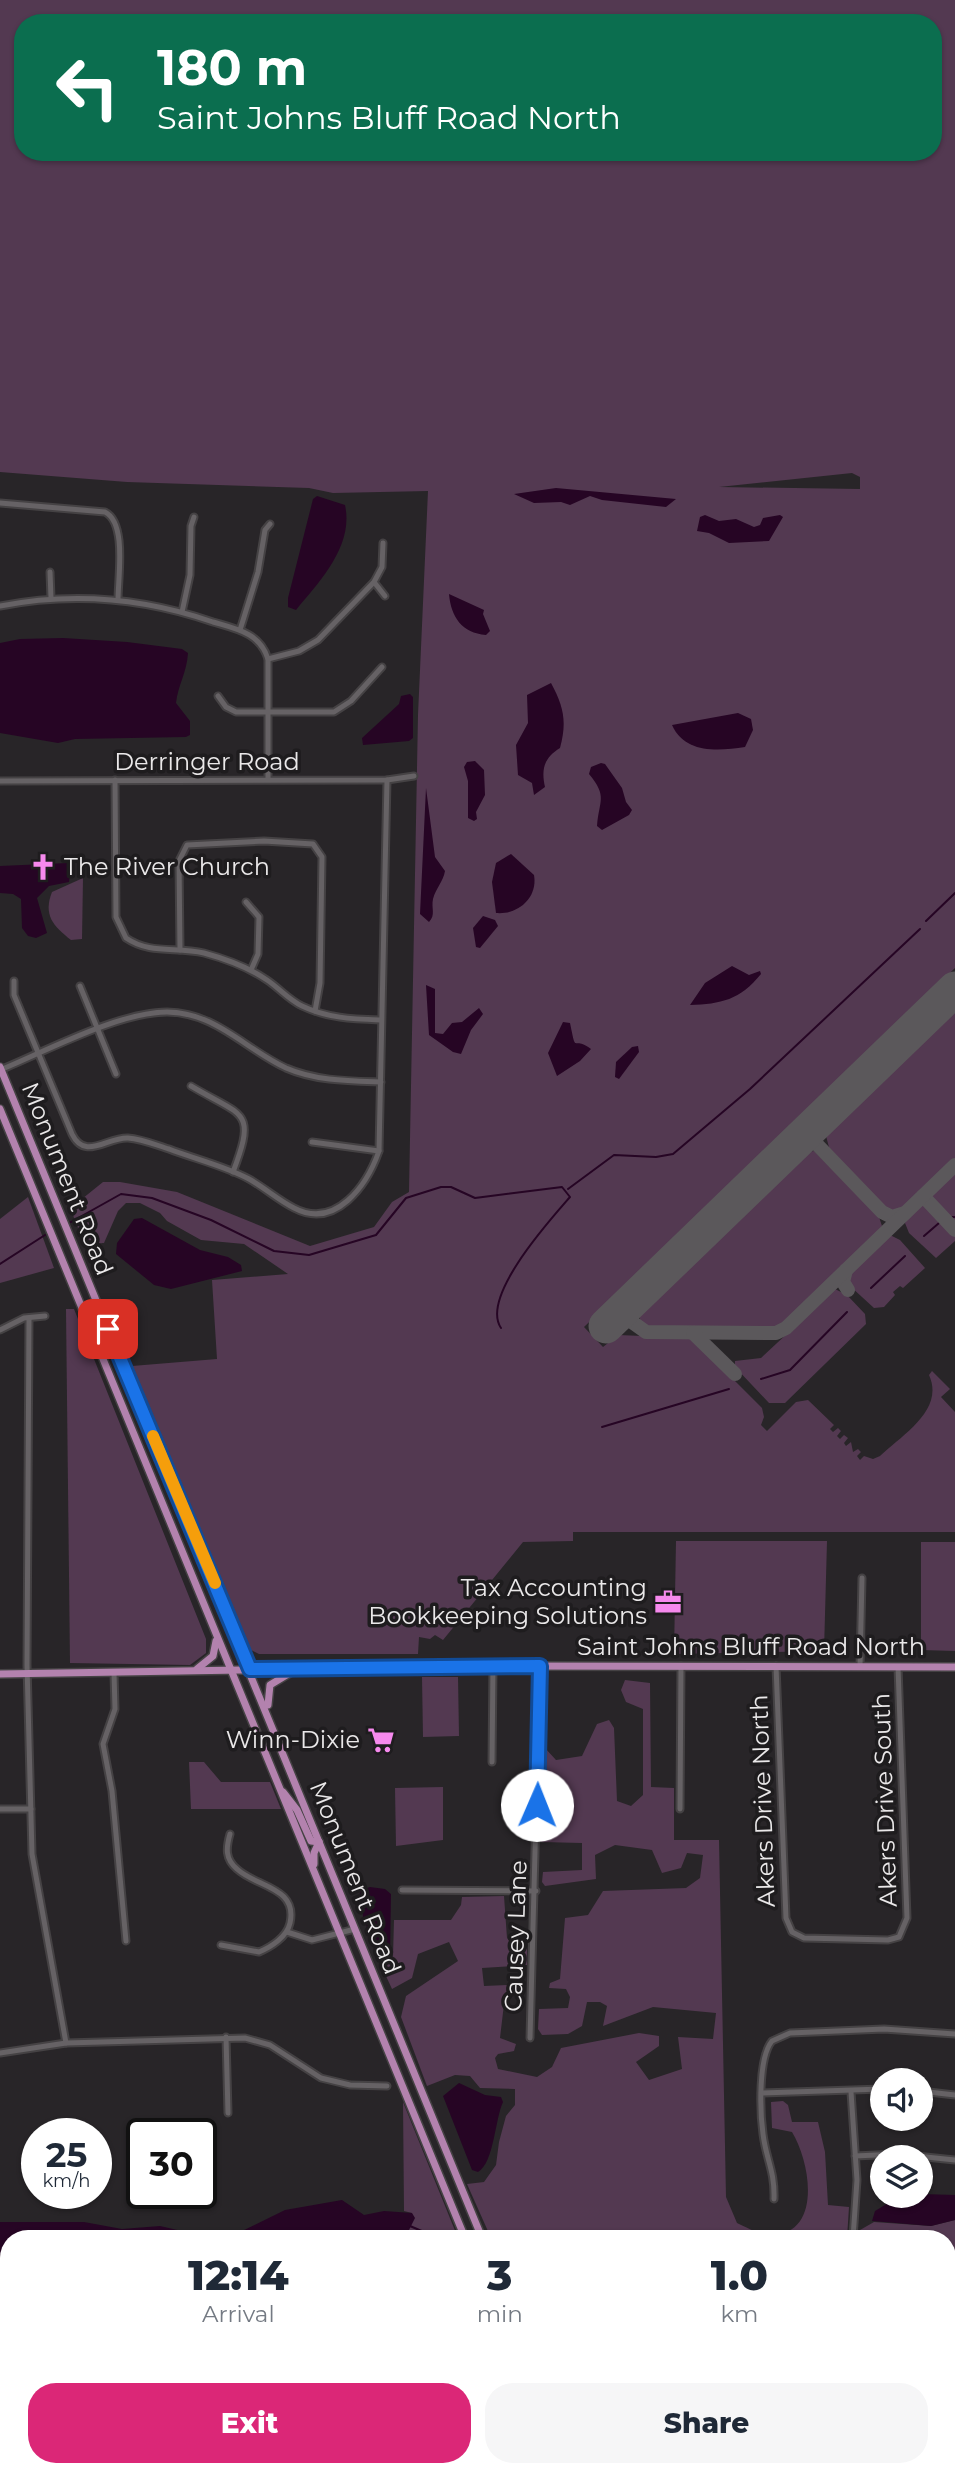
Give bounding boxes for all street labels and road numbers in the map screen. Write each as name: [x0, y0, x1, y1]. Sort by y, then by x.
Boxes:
street label: Derringer Road: [114, 747, 300, 776]
street label: Monument Road: [16, 1078, 119, 1279]
street label: Saint Johns Bluff Road North: [577, 1632, 925, 1661]
street label: Akers Drive South: [866, 1692, 903, 1908]
street label: Akers Drive North: [744, 1694, 781, 1908]
street label: Monument Road: [304, 1777, 407, 1978]
street label: Causey Lane: [498, 1860, 533, 2012]

